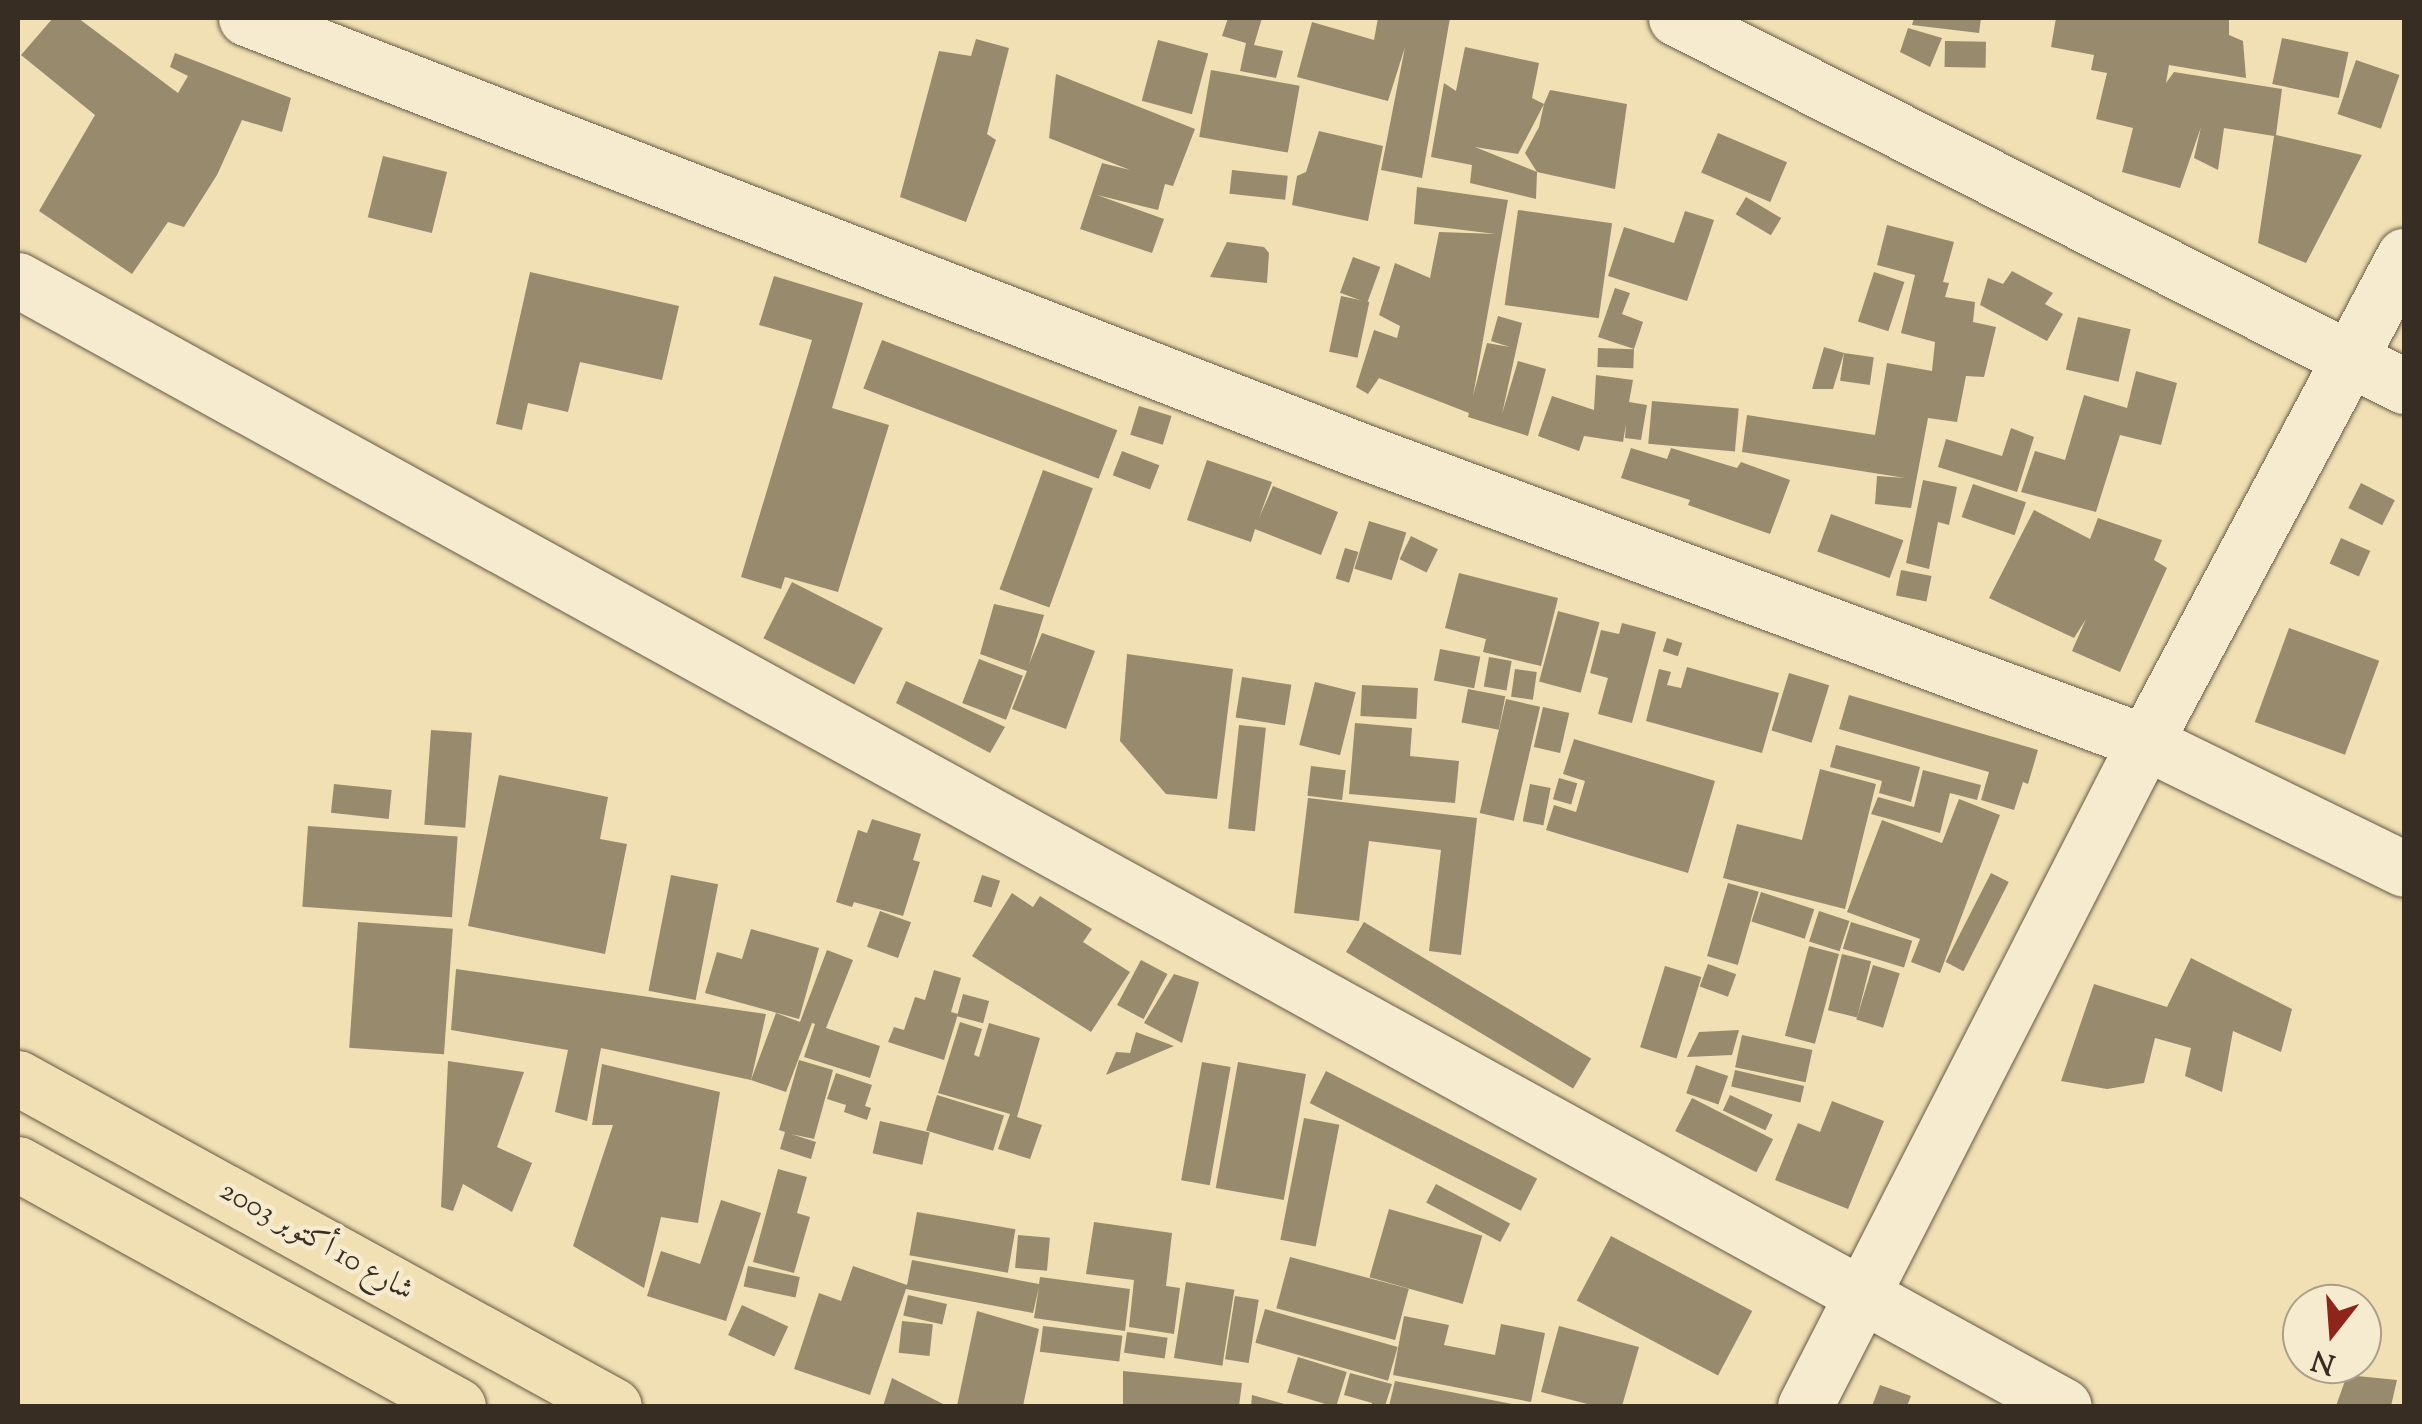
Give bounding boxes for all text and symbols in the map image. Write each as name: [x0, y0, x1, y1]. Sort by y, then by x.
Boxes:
street label: شارع 10 أكتوبر 2003: [213, 1174, 419, 1310]
north arrow: [2282, 1284, 2382, 1384]
text: N: [2307, 1338, 2340, 1383]

